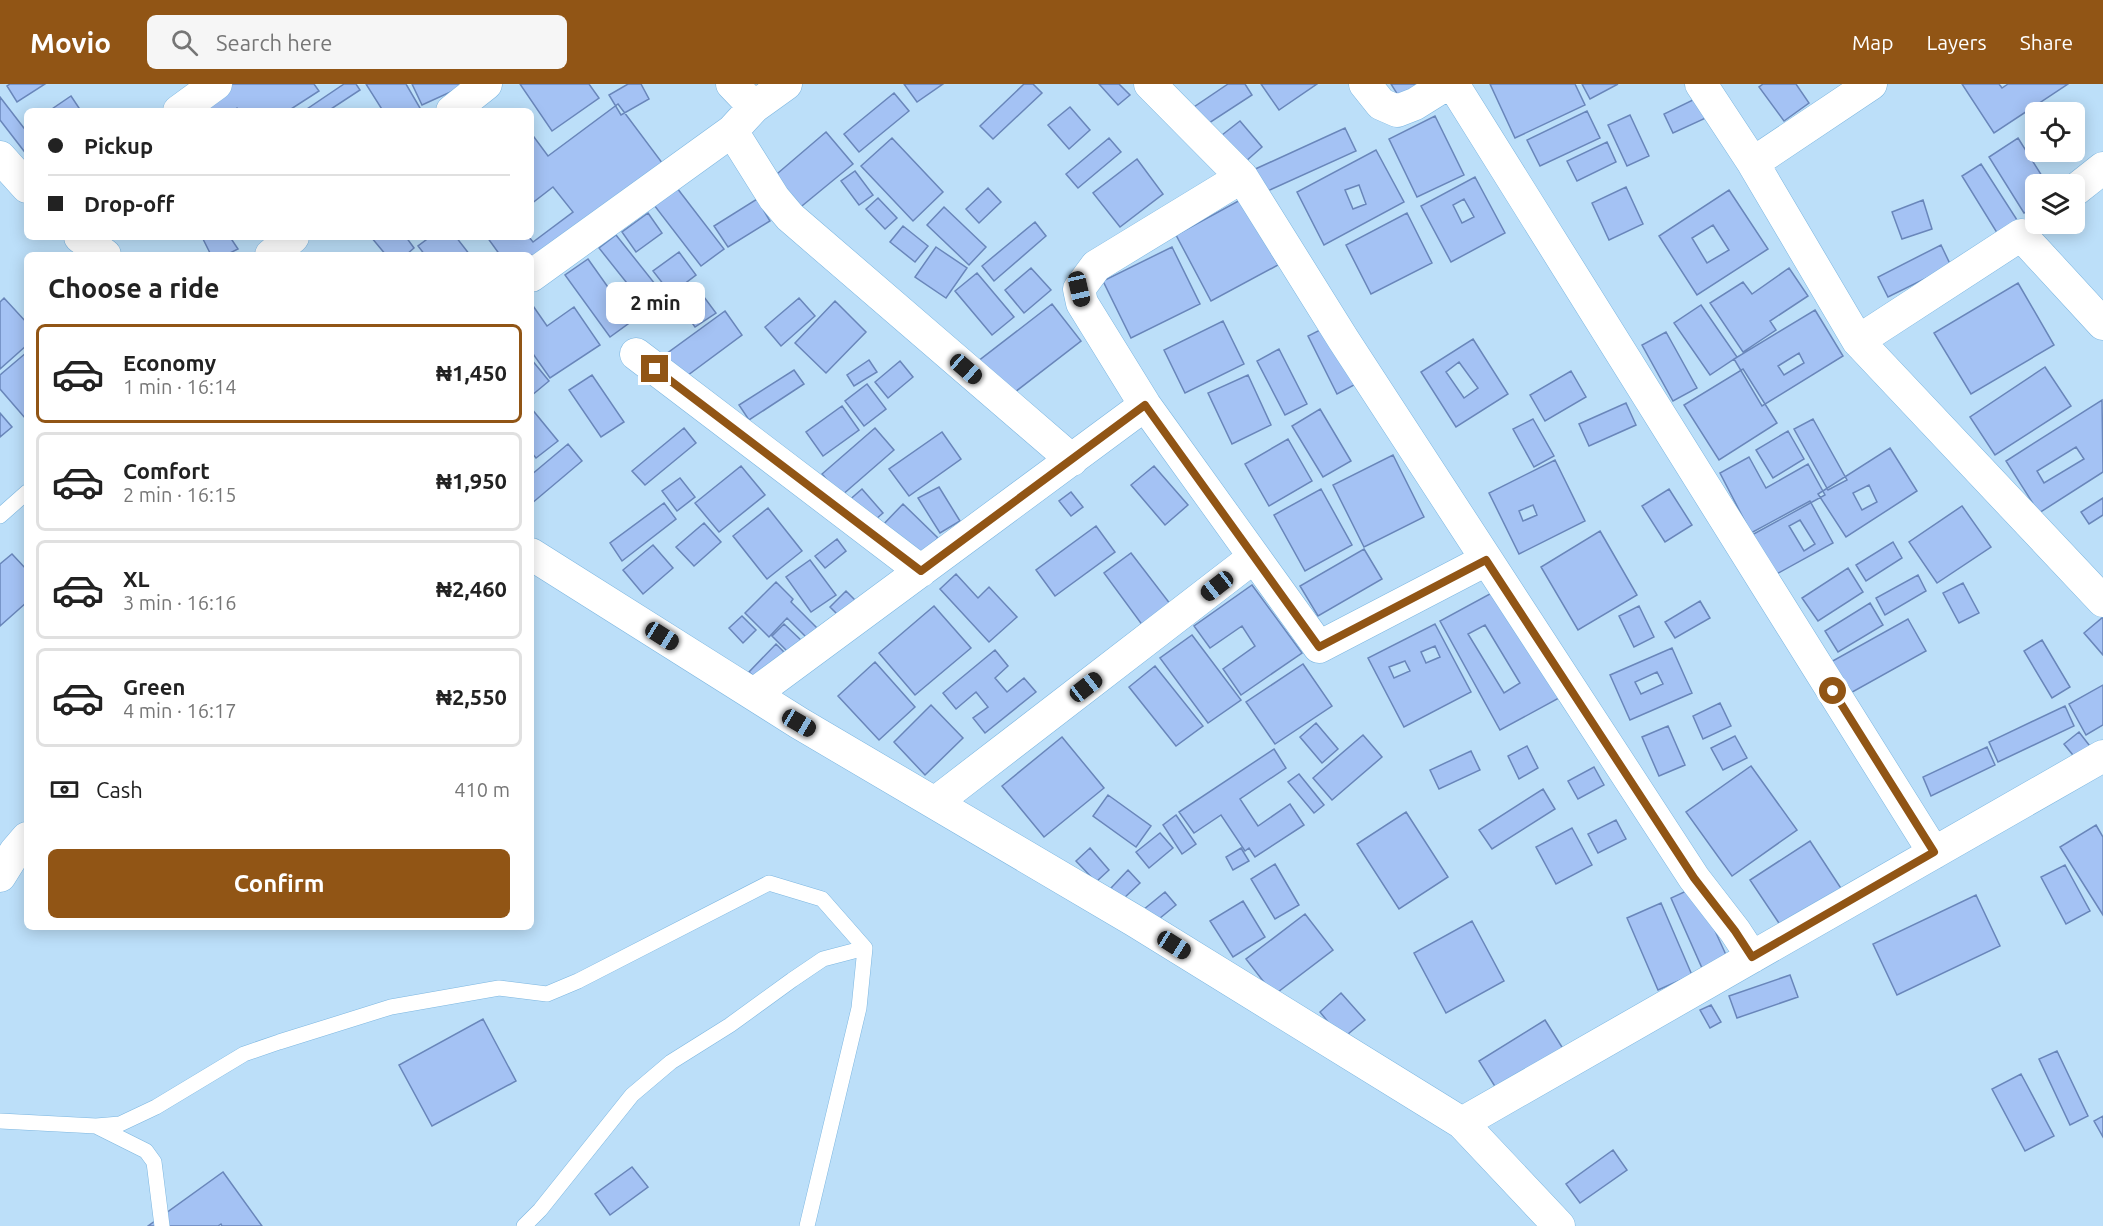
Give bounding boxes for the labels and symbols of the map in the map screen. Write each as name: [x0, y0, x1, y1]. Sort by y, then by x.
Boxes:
car: [1066, 269, 1092, 309]
callout: 2 min: [606, 282, 704, 324]
car: [947, 350, 985, 388]
route end: [641, 355, 668, 382]
car: [1197, 568, 1237, 604]
car: [642, 619, 682, 653]
car: [1066, 669, 1106, 705]
route start: [1819, 677, 1846, 704]
car: [779, 706, 819, 740]
car: [1154, 928, 1194, 962]

